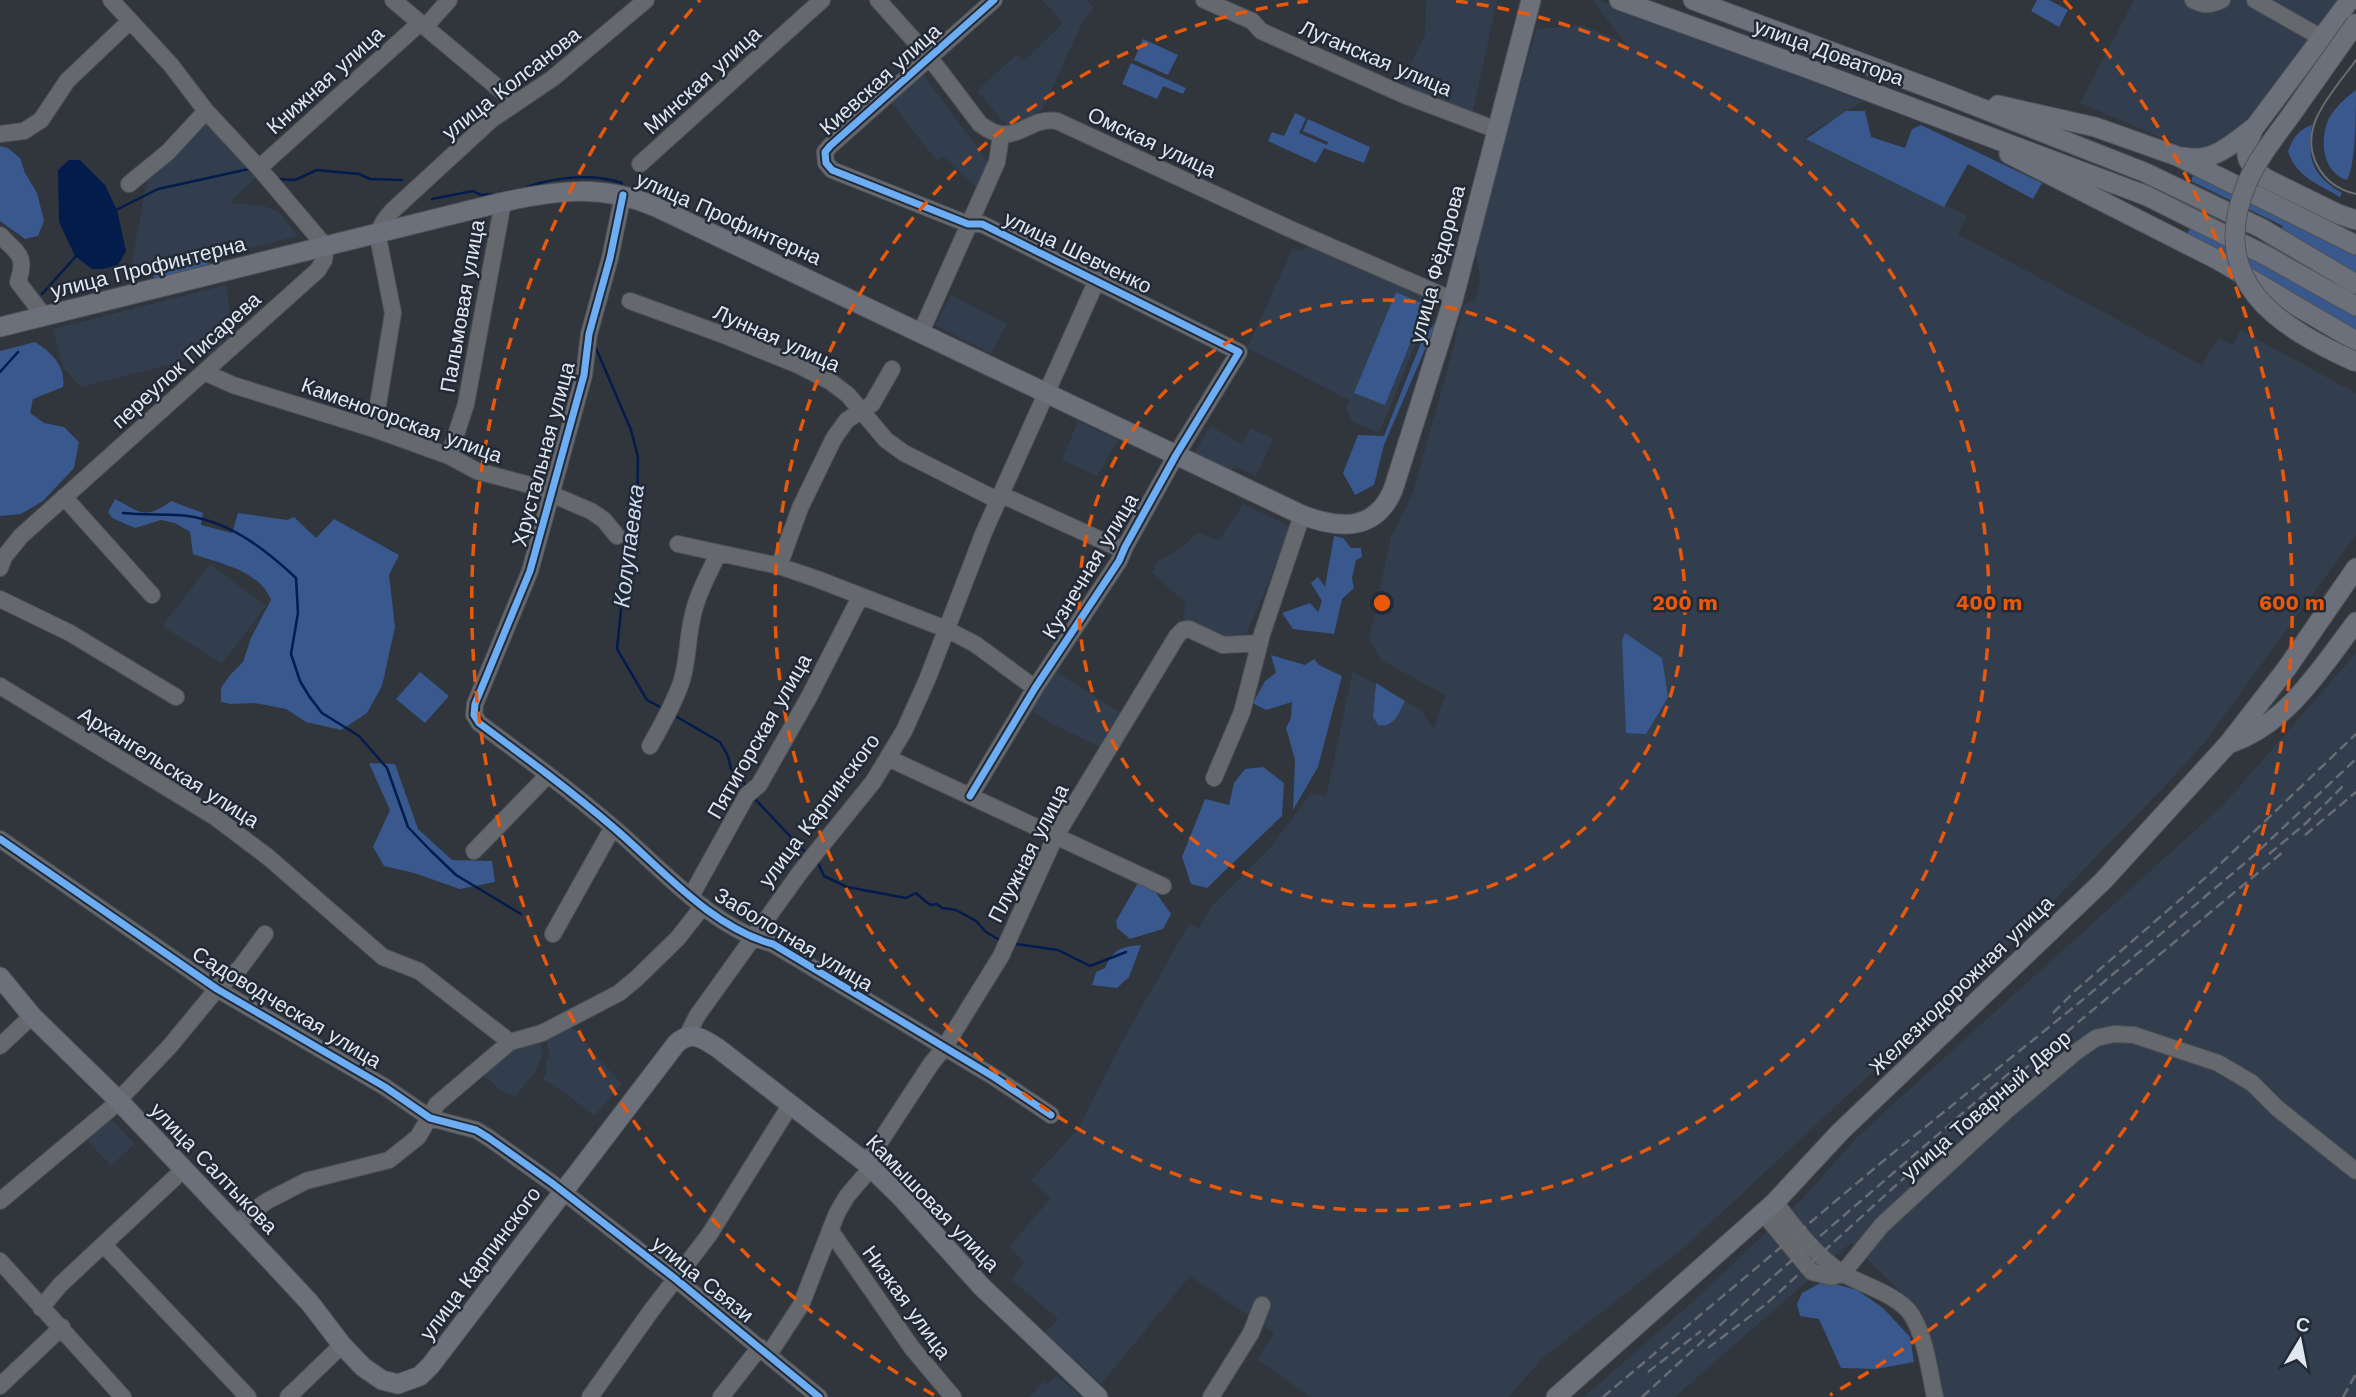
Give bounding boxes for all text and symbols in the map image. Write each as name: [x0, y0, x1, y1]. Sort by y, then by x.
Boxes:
street label: улица Доватора: [1751, 13, 1908, 91]
street label: Луганская улица: [1296, 15, 1456, 101]
street label: Киевская улица: [814, 18, 946, 140]
street label: Книжная улица: [261, 21, 389, 139]
street label: улица Колсанова: [437, 21, 585, 145]
street label: Минская улица: [638, 21, 766, 139]
street label: Омская улица: [1084, 101, 1220, 183]
street label: улица Профинтерна: [633, 166, 826, 270]
street label: улица Фёдорова: [1404, 182, 1470, 346]
street label: улица Шевченко: [1000, 205, 1156, 299]
street label: Пальмовая улица: [434, 217, 490, 394]
street label: улица Профинтерна: [48, 231, 248, 303]
street label: переулок Писарева: [106, 286, 266, 433]
street label: Лунная улица: [710, 299, 844, 377]
street label: Хрустальная улица: [506, 359, 580, 549]
street label: Каменогорская улица: [298, 372, 506, 468]
water label: Колупаевка: [608, 483, 650, 609]
street label: Кузнечная улица: [1037, 488, 1143, 643]
text: 200 m: [1652, 590, 1718, 615]
text: 400 m: [1956, 590, 2022, 615]
text: 600 m: [2259, 590, 2325, 615]
centre of rings: [1370, 591, 1394, 615]
street label: Пятигорская улица: [702, 649, 817, 823]
street label: Архангельская улица: [74, 701, 264, 833]
street label: улица Карпинского: [753, 728, 885, 892]
street label: Плужная улица: [982, 779, 1074, 926]
street label: Заболотная улица: [710, 882, 878, 996]
street label: Железнодорожная улица: [1864, 890, 2059, 1080]
street label: Садоводческая улица: [188, 941, 386, 1074]
street label: улица Товарный Двор: [1896, 1025, 2076, 1185]
street label: улица Салтыкова: [145, 1097, 283, 1239]
street label: Камышовая улица: [861, 1129, 1005, 1277]
street label: улица Карпинского: [414, 1181, 546, 1345]
street label: улица Связи: [647, 1230, 759, 1328]
street label: Низкая улица: [857, 1240, 957, 1364]
north arrow: [2265, 1306, 2335, 1376]
text: С: [2294, 1312, 2312, 1337]

